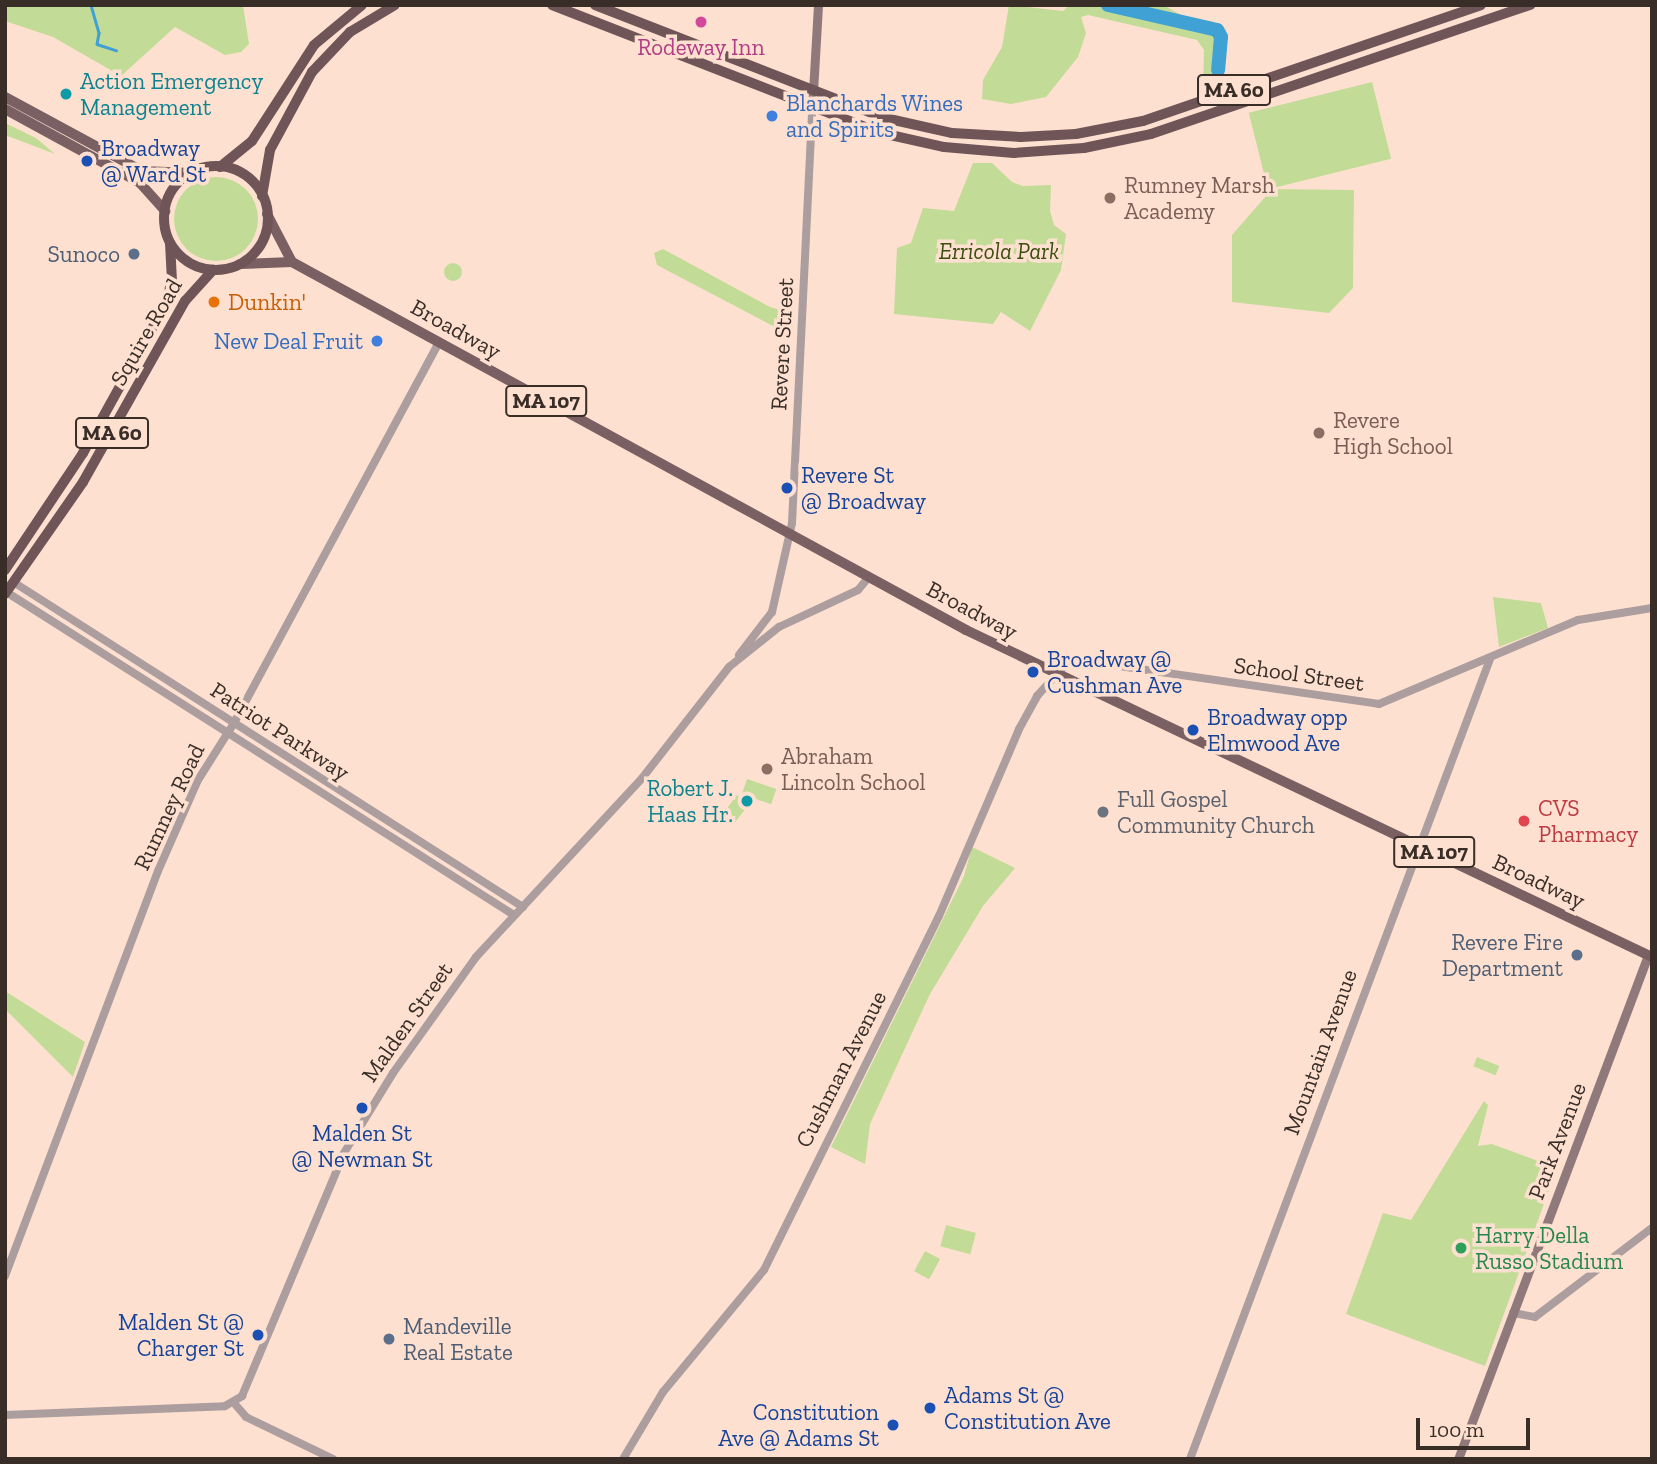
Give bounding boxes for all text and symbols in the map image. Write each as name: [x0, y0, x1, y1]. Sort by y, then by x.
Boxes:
marker: Rodeway Inn: [693, 14, 709, 30]
place label: Rodeway Inn: [637, 33, 765, 61]
place label: Action Emergency Management: [80, 67, 263, 121]
road number: MA 60: [1196, 72, 1272, 108]
marker: Action Emergency Management: [58, 86, 74, 102]
place label: Blanchards Wines and Spirits: [786, 89, 964, 143]
marker: Blanchards Wines and Spirits: [764, 108, 780, 124]
place label: Broadway @ Ward St: [101, 134, 207, 188]
marker: Broadway @ Ward St: [79, 153, 95, 169]
place label: Rumney Marsh Academy: [1124, 171, 1275, 225]
marker: Rumney Marsh Academy: [1102, 190, 1118, 206]
park label: Erricola Park: [939, 237, 1059, 265]
place label: Sunoco: [47, 240, 120, 268]
marker: Sunoco: [126, 246, 142, 262]
street label: Squire Road: [104, 274, 188, 390]
street label: Revere Street: [765, 277, 799, 411]
place label: Dunkin': [228, 288, 306, 316]
street label: Broadway: [406, 293, 506, 365]
marker: Dunkin': [206, 294, 222, 310]
place label: New Deal Fruit: [213, 327, 363, 355]
marker: New Deal Fruit: [369, 333, 385, 349]
road number: MA 107: [504, 384, 588, 418]
place label: Revere High School: [1333, 406, 1453, 460]
road number: MA 60: [74, 416, 150, 450]
marker: Revere High School: [1311, 425, 1327, 441]
place label: Revere St @ Broadway: [801, 461, 926, 515]
marker: Revere St @ Broadway: [779, 480, 795, 496]
street label: Broadway: [922, 575, 1022, 645]
place label: Broadway @ Cushman Ave: [1047, 645, 1183, 699]
street label: School Street: [1232, 651, 1366, 697]
marker: Broadway @ Cushman Ave: [1025, 664, 1041, 680]
street label: Patriot Parkway: [205, 676, 355, 786]
place label: Broadway opp Elmwood Ave: [1207, 703, 1348, 757]
marker: Broadway opp Elmwood Ave: [1185, 722, 1201, 738]
street label: Rumney Road: [128, 739, 210, 875]
place label: Abraham Lincoln School: [781, 742, 926, 796]
marker: Abraham Lincoln School: [759, 761, 775, 777]
place label: Robert J. Haas Hr.: [646, 774, 733, 828]
place label: Full Gospel Community Church: [1117, 785, 1315, 839]
marker: Robert J. Haas Hr.: [739, 793, 755, 809]
place label: CVS Pharmacy: [1538, 794, 1638, 848]
marker: Full Gospel Community Church: [1095, 804, 1111, 820]
marker: CVS Pharmacy: [1516, 813, 1532, 829]
road number: MA 107: [1392, 834, 1476, 870]
street label: Broadway: [1488, 848, 1590, 914]
place label: Revere Fire Department: [1442, 928, 1563, 982]
marker: Revere Fire Department: [1569, 947, 1585, 963]
street label: Malden Street: [356, 957, 458, 1087]
street label: Mountain Avenue: [1277, 965, 1363, 1139]
street label: Cushman Avenue: [789, 986, 893, 1152]
street label: Park Avenue: [1522, 1078, 1592, 1204]
marker: Malden St @ Newman St: [354, 1100, 370, 1116]
place label: Malden St @ Newman St: [292, 1119, 432, 1173]
place label: Harry Della Russo Stadium: [1475, 1221, 1623, 1275]
marker: Harry Della Russo Stadium: [1453, 1240, 1469, 1256]
place label: Malden St @ Charger St: [118, 1308, 244, 1362]
place label: Mandeville Real Estate: [403, 1312, 513, 1366]
marker: Malden St @ Charger St: [250, 1327, 266, 1343]
marker: Mandeville Real Estate: [381, 1331, 397, 1347]
place label: Adams St @ Constitution Ave: [944, 1381, 1111, 1435]
place label: Constitution Ave @ Adams St: [717, 1398, 879, 1452]
marker: Adams St @ Constitution Ave: [922, 1400, 938, 1416]
scale bar: [1419, 1404, 1533, 1448]
marker: Constitution Ave @ Adams St: [885, 1417, 901, 1433]
text: 100 m: [1429, 1417, 1484, 1442]

